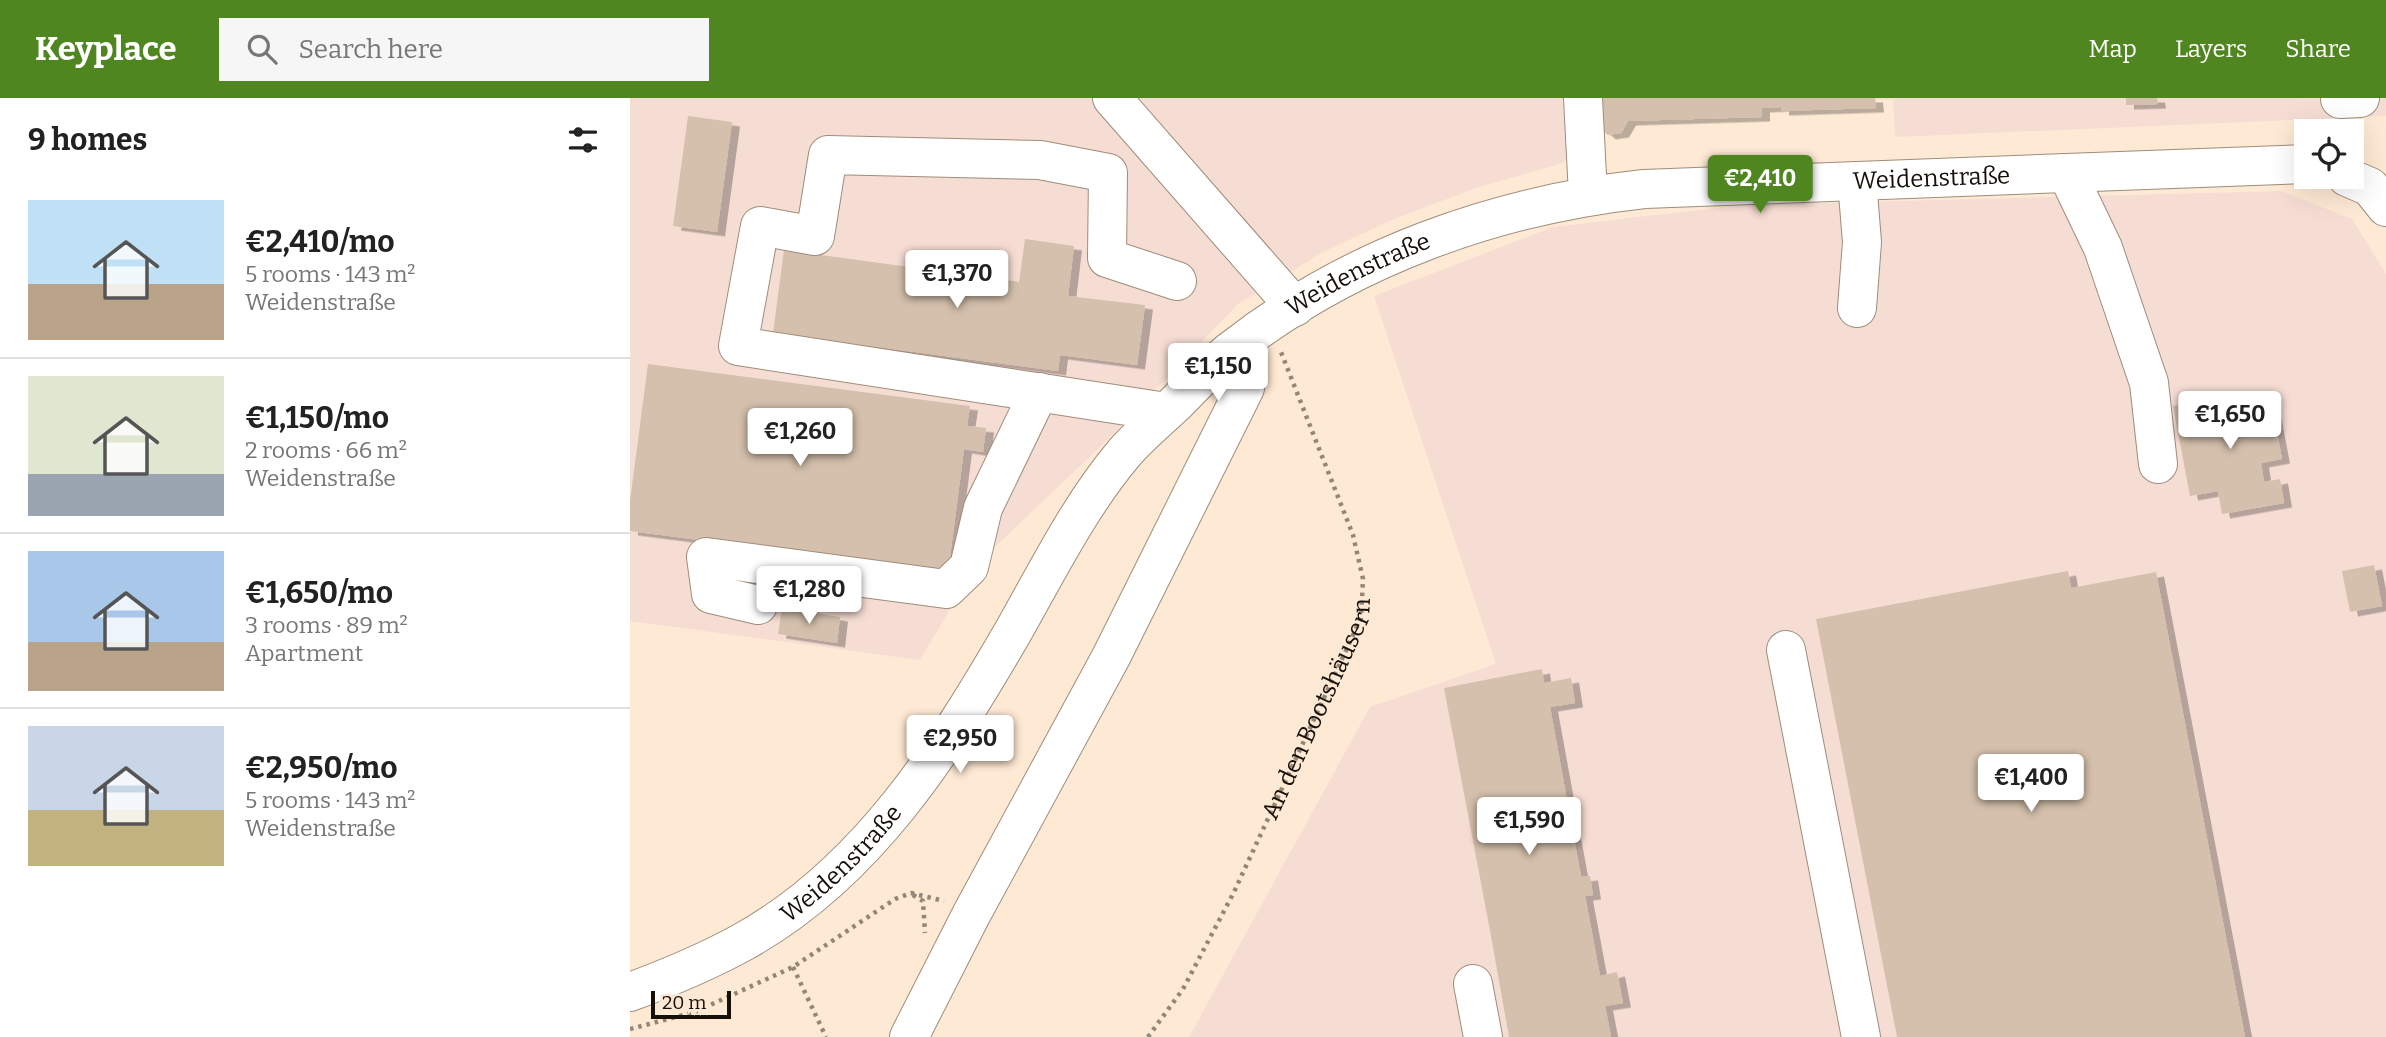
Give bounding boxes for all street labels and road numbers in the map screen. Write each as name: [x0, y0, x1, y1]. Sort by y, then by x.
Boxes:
street label: Weidenstraße: [1852, 161, 2011, 195]
street label: Weidenstraße: [1281, 227, 1434, 322]
street label: An den Bootshäusern: [1256, 597, 1376, 823]
street label: Weidenstraße: [775, 799, 907, 928]

